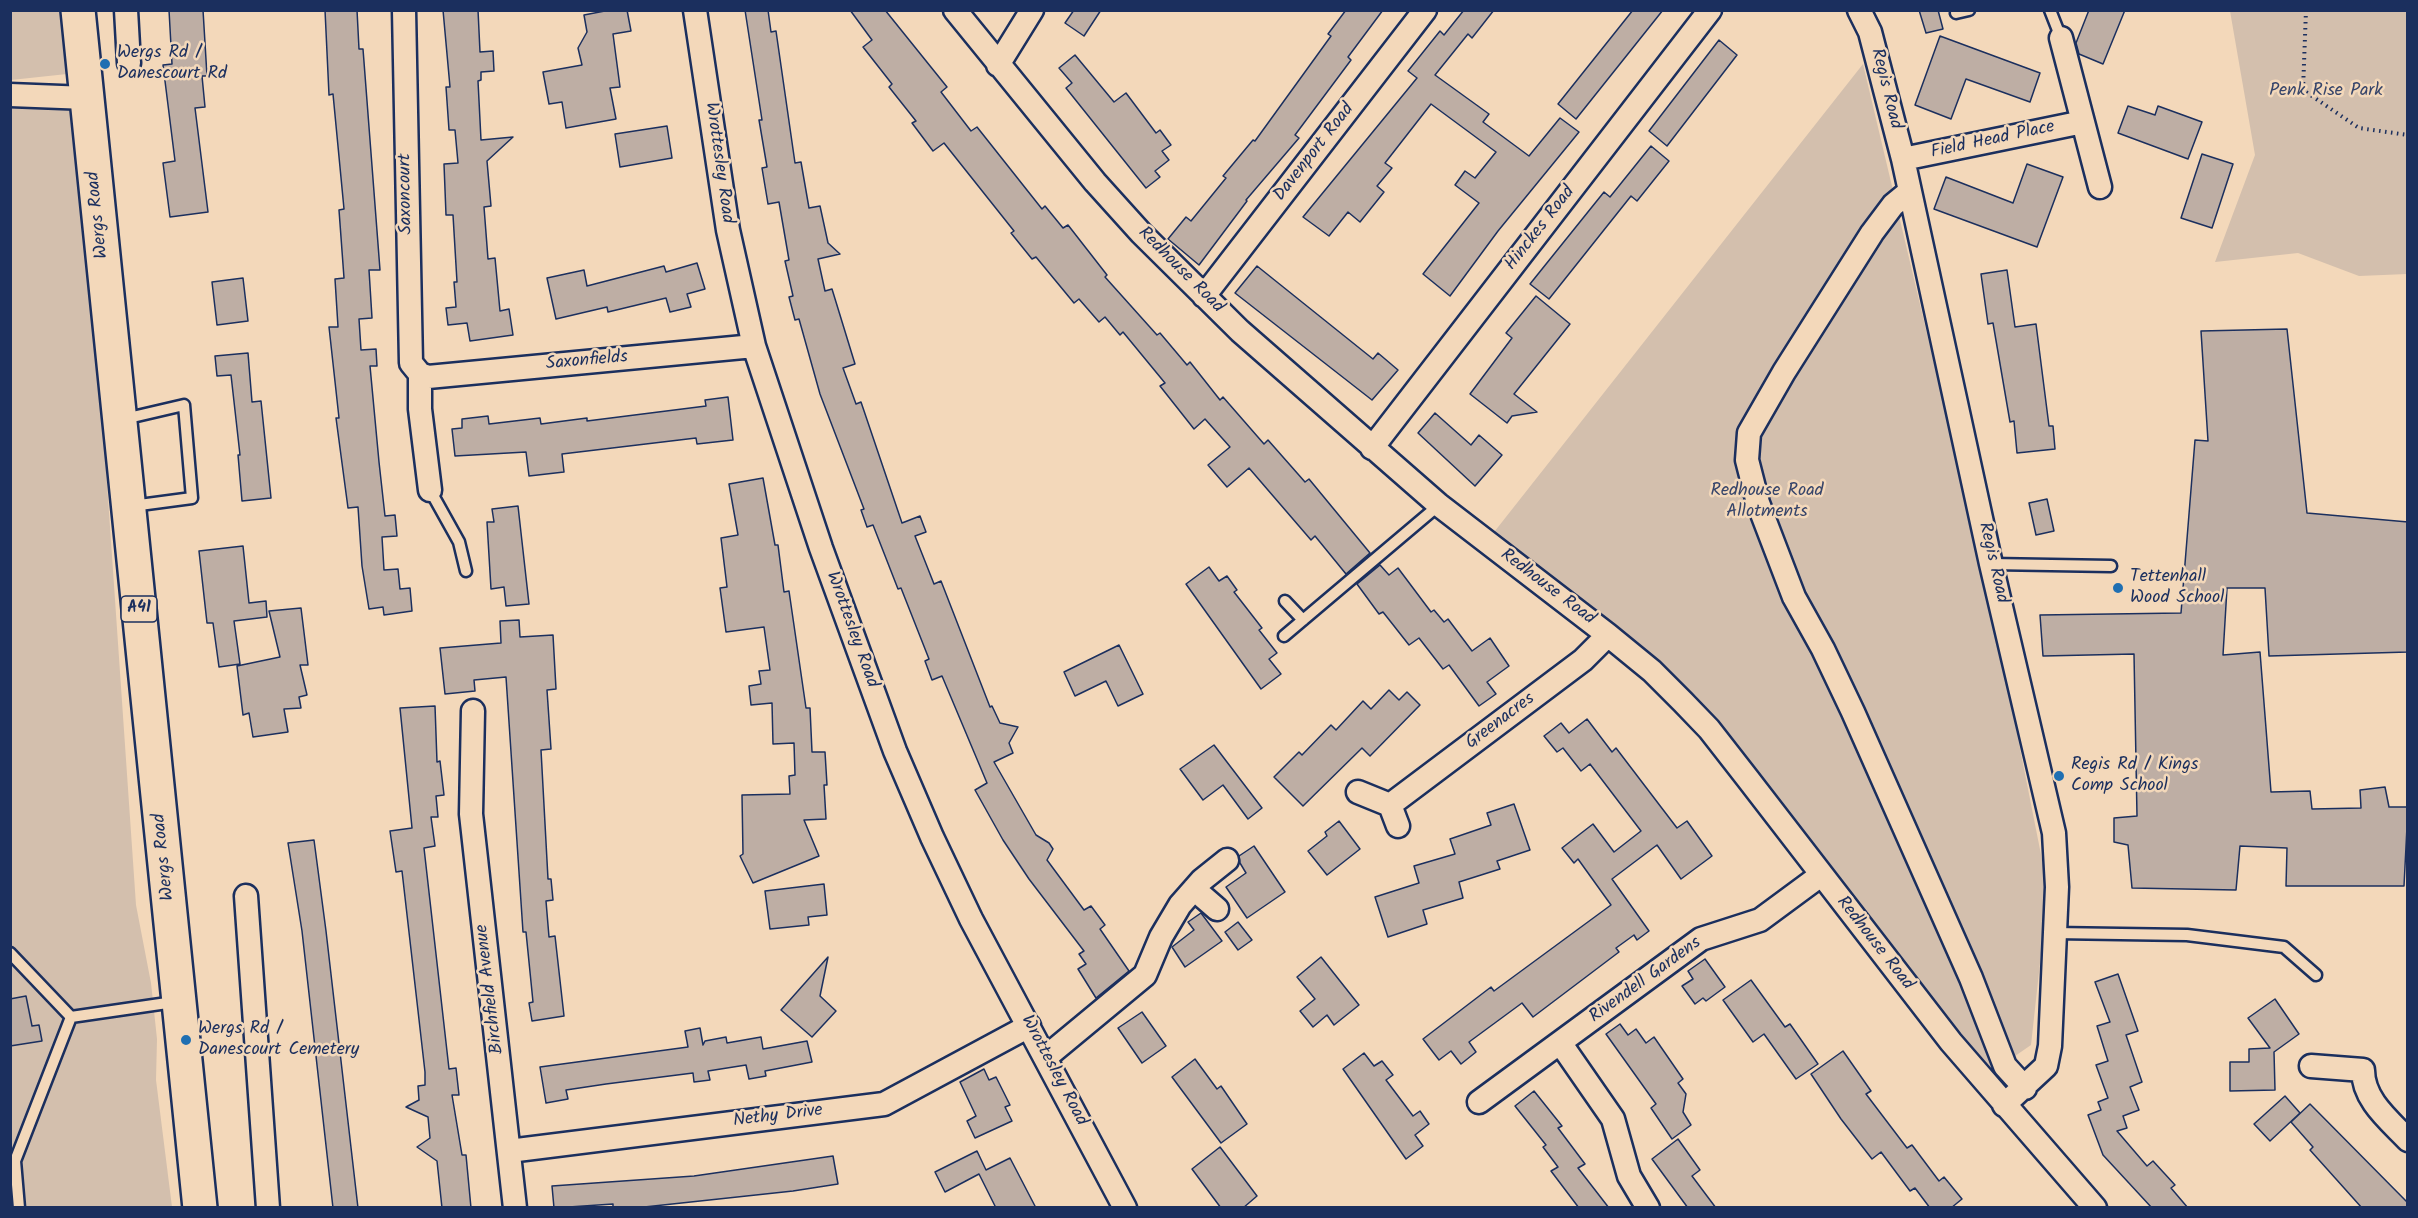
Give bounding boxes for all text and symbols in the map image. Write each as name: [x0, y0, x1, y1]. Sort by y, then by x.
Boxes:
place label: Wergs Rd / Danescourt Rd: [117, 43, 227, 86]
street label: Regis Road: [1865, 46, 1905, 132]
marker: Wergs Rd / Danescourt Rd: [98, 57, 112, 71]
park label: Penk Rise Park: [2269, 81, 2383, 103]
street label: Davenport Road: [1270, 100, 1360, 206]
street label: Wrottesley Road: [699, 101, 737, 225]
street label: Field Head Place: [1929, 117, 2057, 165]
street label: Saxoncourt: [395, 153, 419, 235]
street label: Wergs Road: [84, 170, 114, 260]
street label: Hinckes Road: [1501, 182, 1581, 276]
street label: Redhouse Road: [1132, 223, 1228, 319]
street label: Saxonfields: [545, 348, 629, 376]
park label: Redhouse Road Allotments: [1710, 481, 1824, 524]
street label: Regis Road: [1972, 520, 2012, 606]
street label: Redhouse Road: [1495, 545, 1599, 631]
place label: Tettenhall Wood School: [2130, 567, 2225, 610]
street label: Wrottesley Road: [820, 569, 882, 691]
marker: Tettenhall Wood School: [2111, 581, 2125, 595]
road number: A41: [121, 596, 157, 622]
street label: Greenacres: [1462, 689, 1540, 755]
place label: Regis Rd / Kings Comp School: [2071, 755, 2198, 798]
marker: Regis Rd / Kings Comp School: [2052, 769, 2066, 783]
street label: Wergs Road: [150, 812, 180, 902]
street label: Redhouse Road: [1831, 893, 1917, 995]
street label: Birchfield Avenue: [472, 923, 510, 1055]
street label: Rivendell Gardens: [1586, 933, 1706, 1029]
street label: Wrottesley Road: [1015, 1012, 1091, 1130]
place label: Wergs Rd / Danescourt Cemetery: [198, 1019, 359, 1062]
marker: Wergs Rd / Danescourt Cemetery: [179, 1033, 193, 1047]
street label: Nethy Drive: [732, 1101, 824, 1133]

